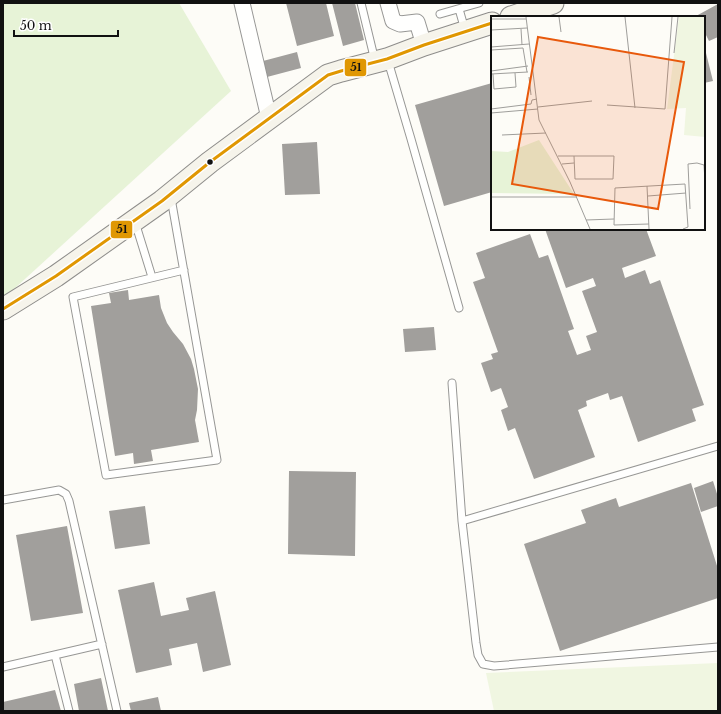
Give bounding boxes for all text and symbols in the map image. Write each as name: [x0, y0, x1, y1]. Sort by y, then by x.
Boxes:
scale bar: [14, 12, 118, 38]
inset map: [491, 16, 705, 230]
text: 50 m: [20, 18, 52, 33]
line badge: 51: [344, 58, 367, 77]
text: 51: [350, 60, 362, 74]
unlabelled marker: [205, 157, 215, 167]
line badge: 51: [110, 220, 133, 239]
text: 51: [116, 222, 128, 236]

